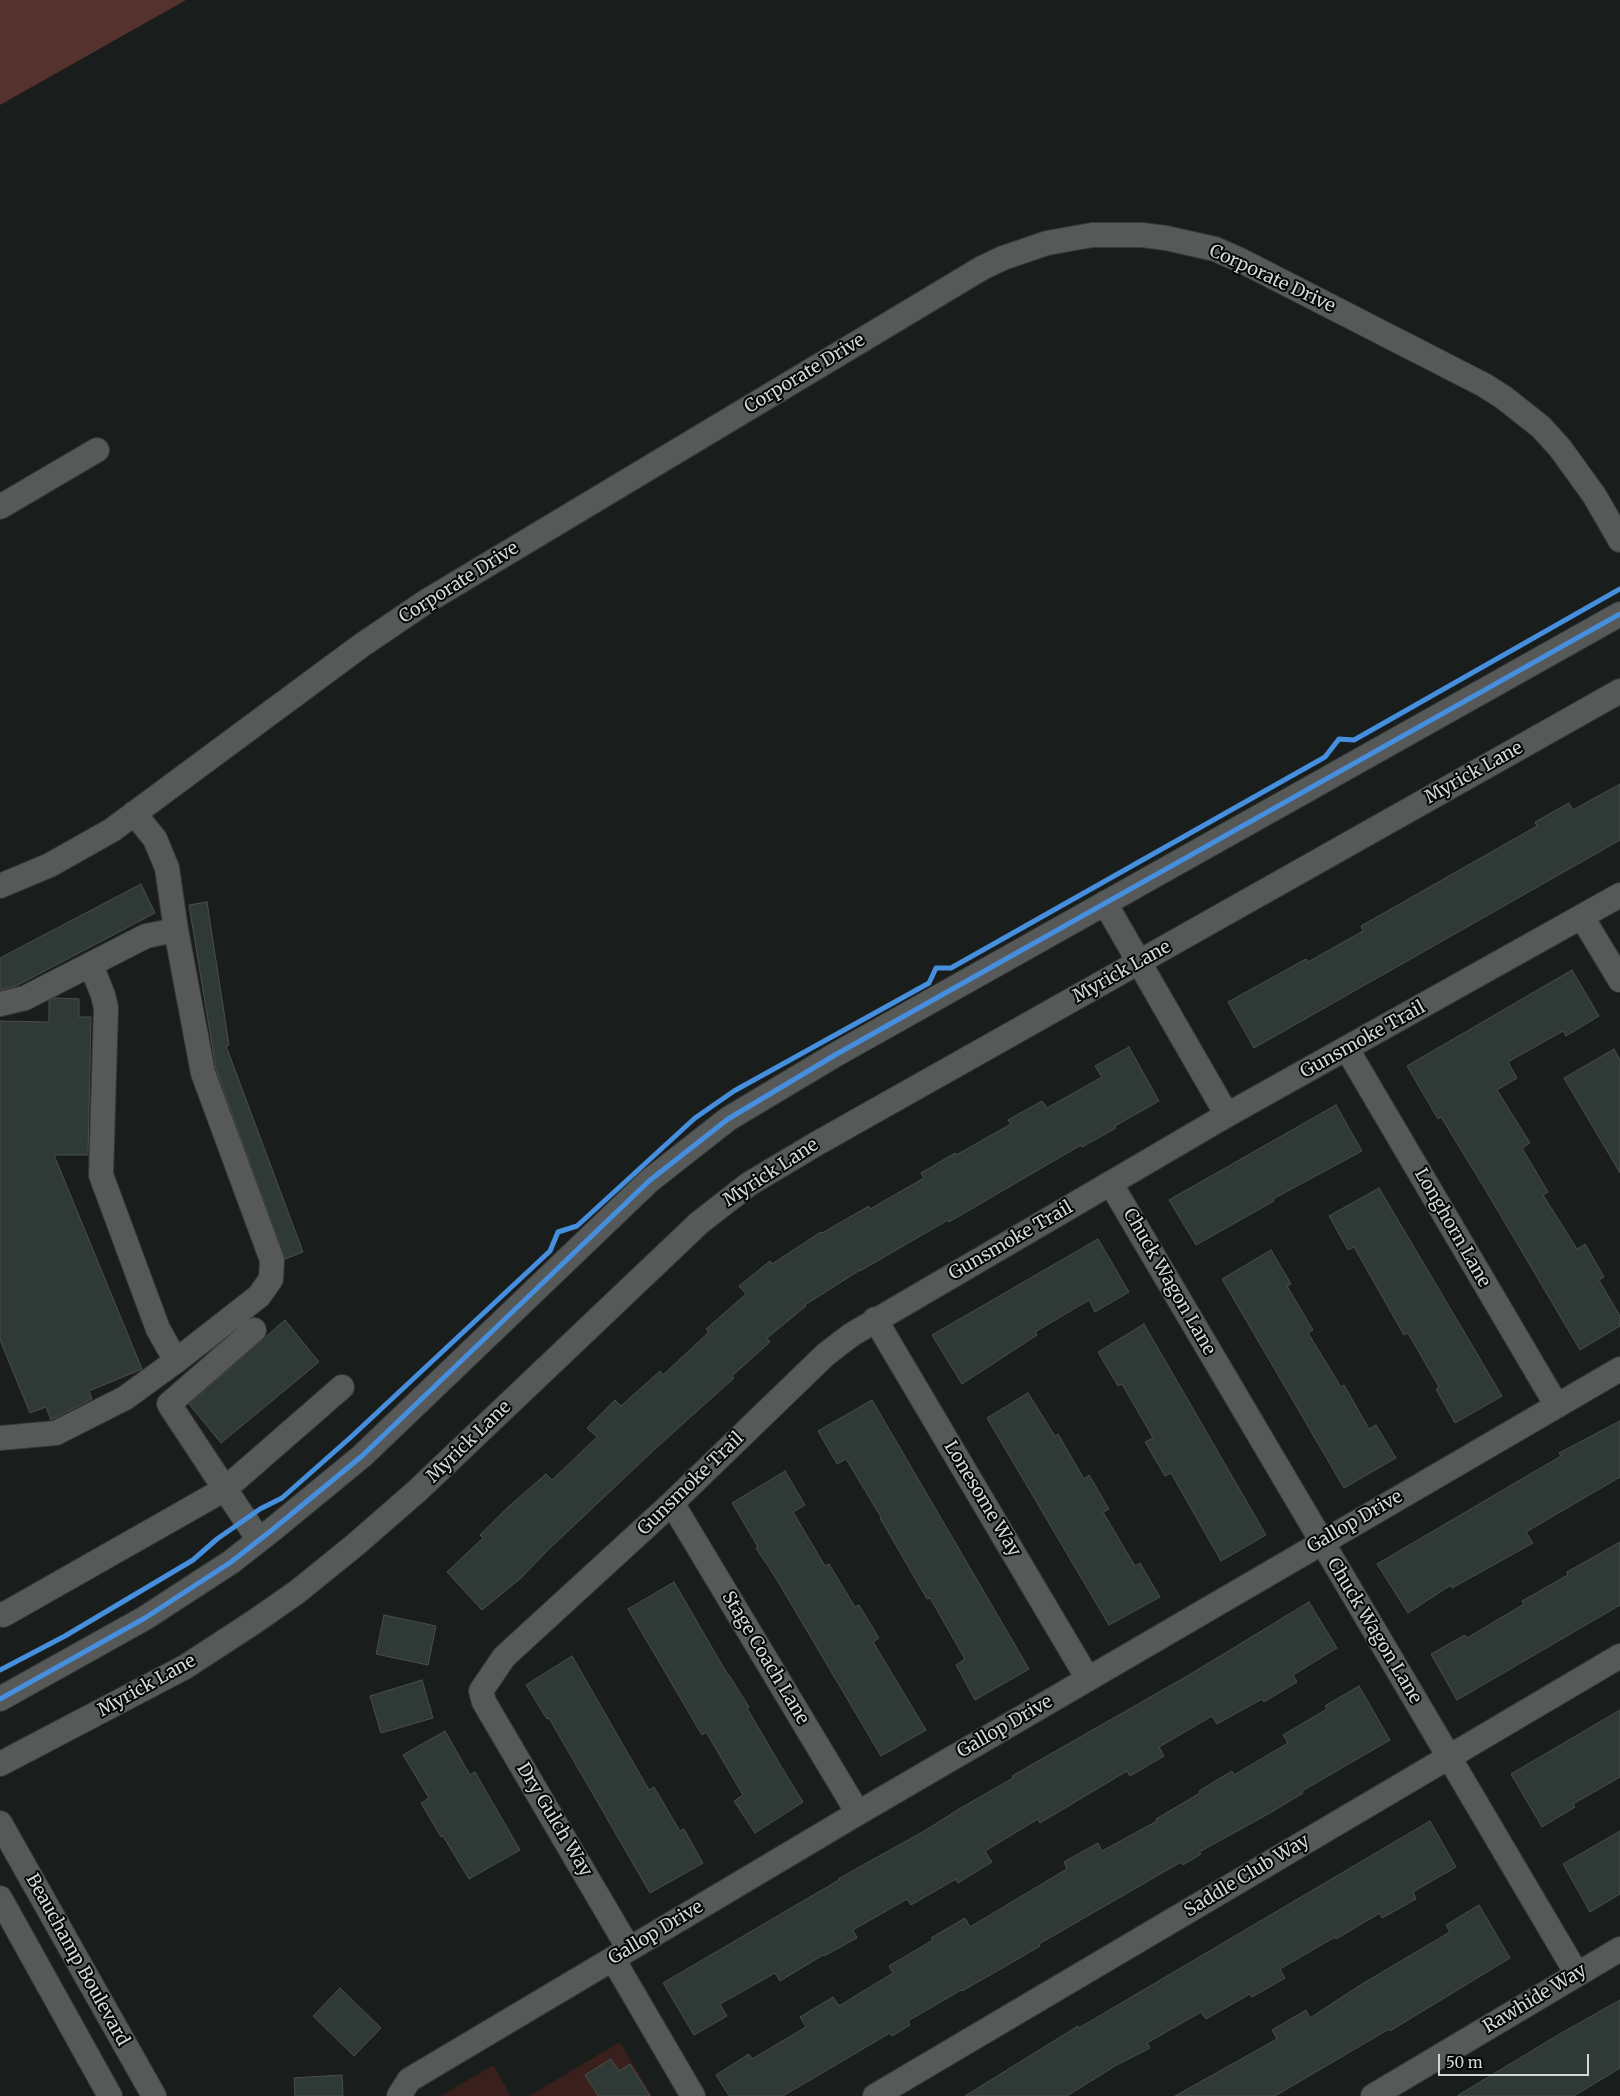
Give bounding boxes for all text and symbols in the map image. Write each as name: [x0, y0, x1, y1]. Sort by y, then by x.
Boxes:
street label: Corporate Drive: [1206, 240, 1338, 318]
street label: Corporate Drive: [741, 330, 869, 418]
street label: Corporate Drive: [395, 538, 523, 628]
street label: Myrick Lane: [1421, 737, 1527, 809]
street label: Myrick Lane: [1069, 936, 1175, 1008]
street label: Gunsmoke Trail: [1297, 997, 1429, 1083]
street label: Myrick Lane: [720, 1134, 822, 1212]
street label: Longhorn Lane: [1409, 1165, 1495, 1291]
street label: Gunsmoke Trail: [945, 1197, 1077, 1285]
street label: Chuck Wagon Lane: [1118, 1205, 1220, 1359]
street label: Myrick Lane: [422, 1396, 516, 1488]
street label: Gunsmoke Trail: [633, 1428, 749, 1540]
street label: Lonesome Way: [939, 1437, 1025, 1561]
street label: Gallop Drive: [1303, 1486, 1407, 1558]
street label: Chuck Wagon Lane: [1322, 1554, 1426, 1708]
street label: Stage Coach Lane: [717, 1588, 813, 1728]
street label: Myrick Lane: [94, 1650, 200, 1722]
street label: Gallop Drive: [953, 1691, 1057, 1763]
street label: Dry Gulch Way: [512, 1759, 596, 1881]
street label: Saddle Club Way: [1181, 1830, 1313, 1922]
street label: Beauchamp Boulevard: [21, 1870, 133, 2050]
street label: Gallop Drive: [605, 1896, 707, 1970]
street label: Rawhide Way: [1480, 1960, 1590, 2038]
scale bar: [1440, 2044, 1591, 2076]
text: 50 m: [1446, 2053, 1483, 2072]

